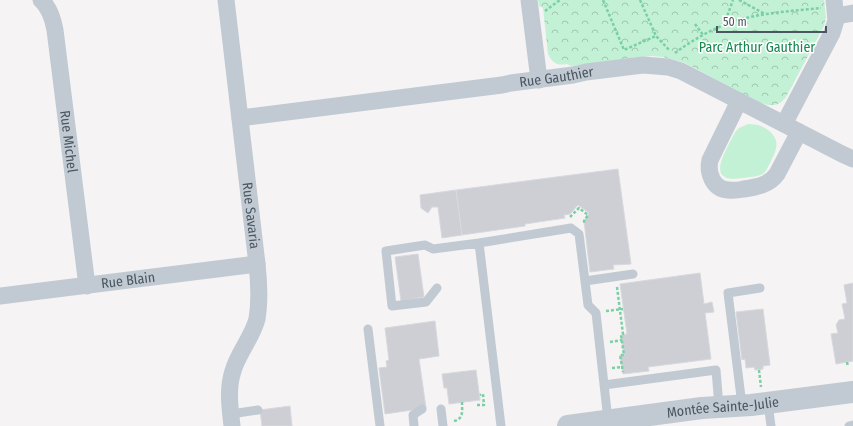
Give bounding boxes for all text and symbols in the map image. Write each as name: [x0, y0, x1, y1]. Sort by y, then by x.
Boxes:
scale bar: [717, 8, 826, 34]
text: 50 m: [723, 15, 747, 29]
park label: Parc Arthur Gauthier: [699, 39, 815, 56]
street label: Rue Gauthier: [518, 63, 594, 90]
street label: Rue Michel: [57, 109, 81, 174]
street label: Rue Savaria: [239, 181, 264, 250]
street label: Rue Blain: [100, 268, 156, 292]
street label: Montée Sainte-Julie: [666, 393, 780, 421]

